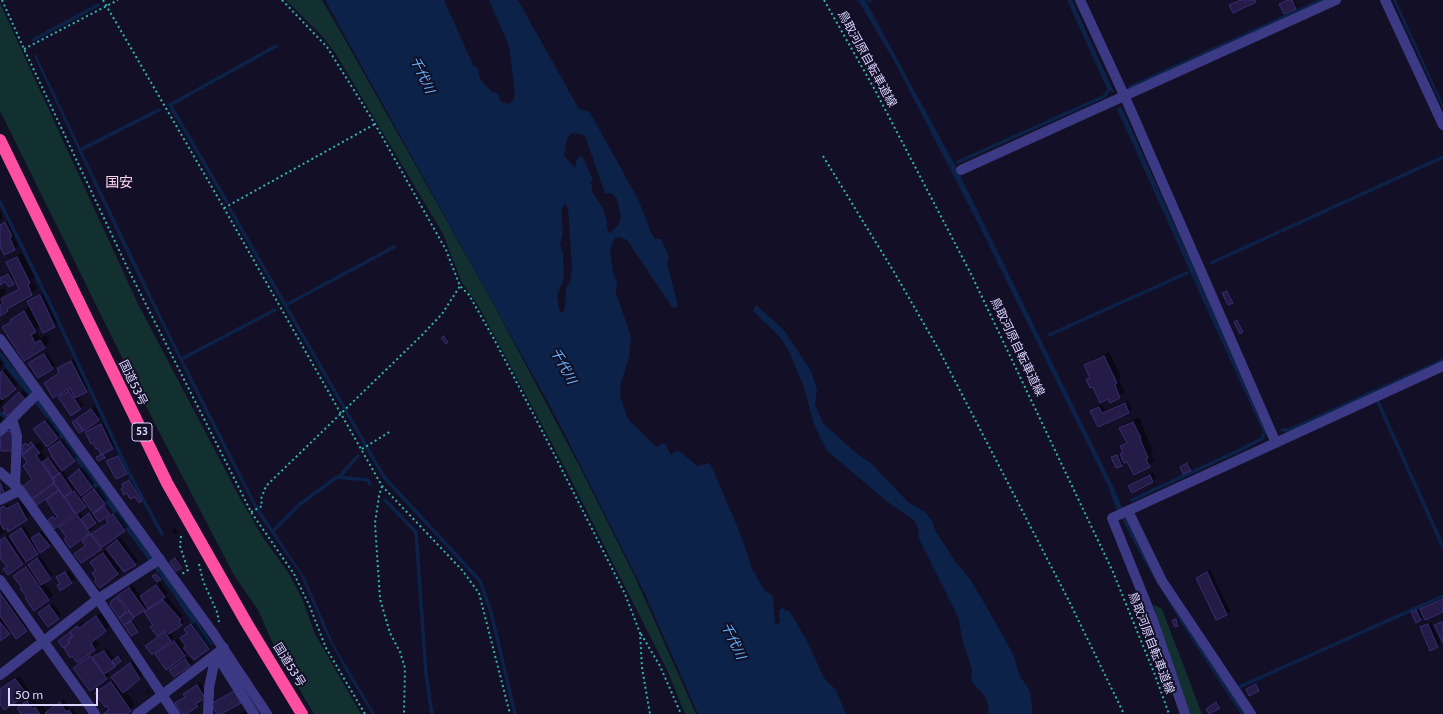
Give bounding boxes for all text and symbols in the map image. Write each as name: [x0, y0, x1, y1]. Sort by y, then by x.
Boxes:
street label: 鳥取河原自転車道線: [835, 8, 899, 110]
water label: 千代川: [407, 54, 437, 96]
district label: 国安: [105, 175, 133, 191]
street label: 鳥取河原自転車道線: [987, 295, 1047, 399]
water label: 千代川: [547, 345, 579, 387]
street label: 国道53号: [116, 358, 150, 408]
road number: 53: [132, 423, 152, 441]
street label: 鳥取河原自転車道線: [1125, 590, 1177, 696]
water label: 千代川: [718, 620, 748, 662]
street label: 国道53号: [270, 640, 308, 690]
scale bar: [10, 680, 100, 706]
text: 50 m: [15, 687, 43, 702]

